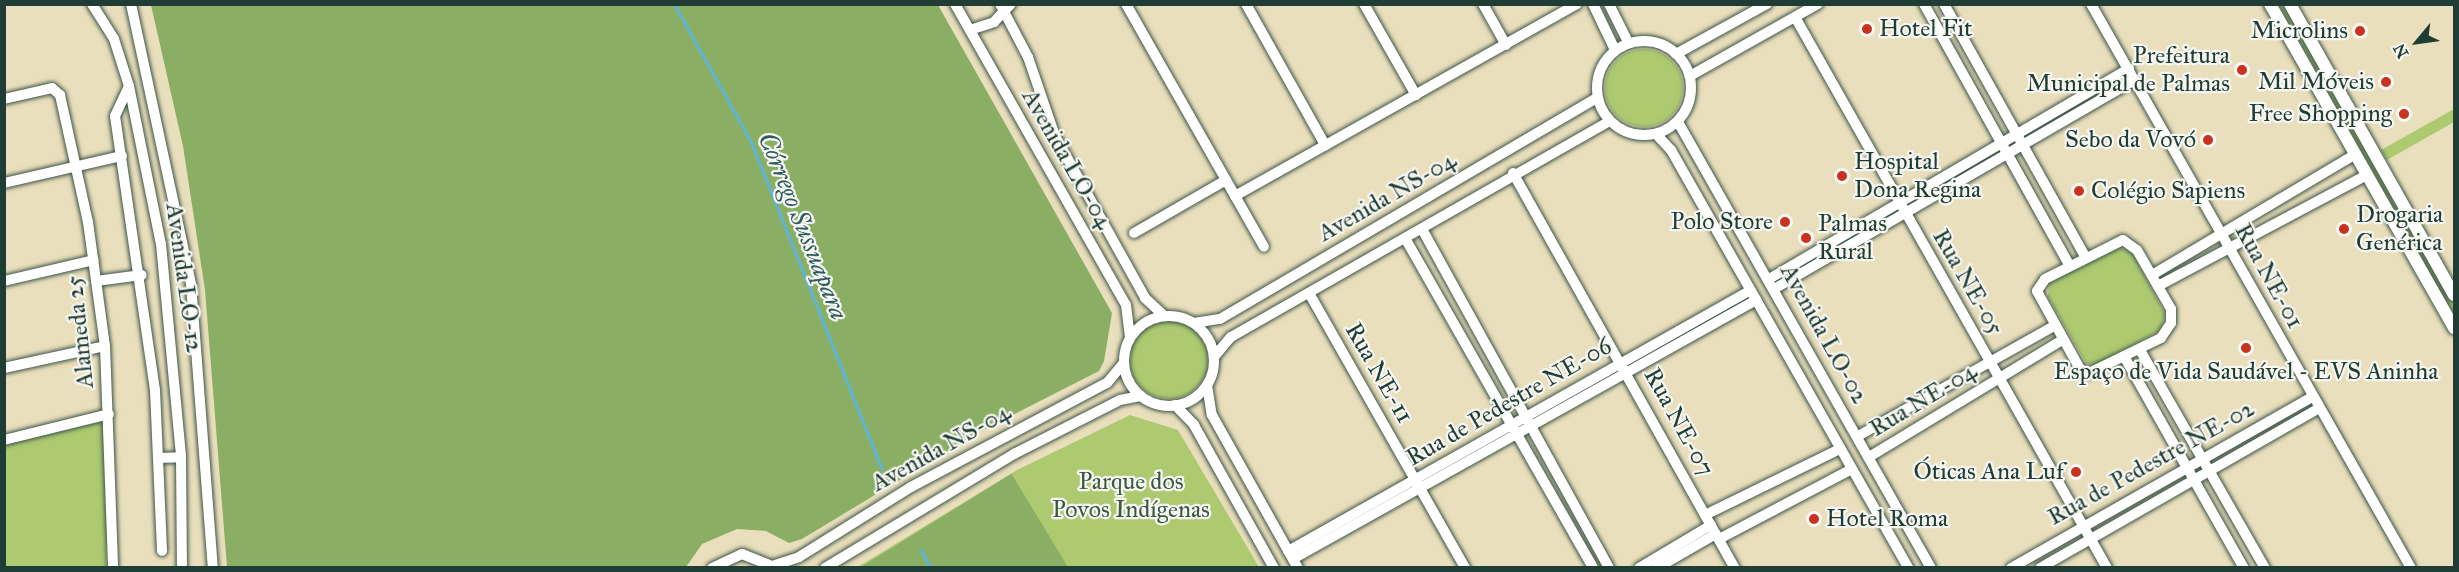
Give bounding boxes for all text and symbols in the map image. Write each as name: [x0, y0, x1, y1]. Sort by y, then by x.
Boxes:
north arrow: [2387, 12, 2447, 72]
place label: Hotel Fit: [1879, 15, 1973, 43]
place label: Microlins: [2251, 17, 2348, 45]
marker: Hotel Fit: [1860, 22, 1874, 36]
marker: Microlins: [2353, 24, 2367, 38]
text: N: [2389, 40, 2412, 62]
place label: Prefeitura Municipal de Palmas: [2026, 42, 2230, 98]
marker: Prefeitura Municipal de Palmas: [2235, 63, 2249, 77]
place label: Mil Móveis: [2258, 68, 2374, 96]
marker: Mil Móveis: [2379, 75, 2393, 89]
street label: Avenida LO-04: [1015, 84, 1119, 234]
place label: Free Shopping: [2249, 100, 2392, 128]
marker: Free Shopping: [2397, 107, 2411, 121]
place label: Sebo da Vovó: [2065, 126, 2196, 154]
water label: Córrego Sussuapara: [751, 128, 855, 324]
marker: Sebo da Vovó: [2201, 133, 2215, 147]
street label: Avenida NS-04: [1313, 146, 1461, 248]
place label: Hospital Dona Regina: [1854, 148, 1981, 204]
marker: Hospital Dona Regina: [1835, 169, 1849, 183]
place label: Colégio Sapiens: [2091, 177, 2245, 205]
marker: Colégio Sapiens: [2072, 184, 2086, 198]
street label: Avenida LO-12: [159, 201, 209, 355]
place label: Drogaria Genérica: [2356, 201, 2443, 257]
place label: Polo Store: [1670, 208, 1773, 236]
place label: Palmas Rural: [1818, 210, 1887, 266]
marker: Polo Store: [1778, 215, 1792, 229]
street label: Rua NE-01: [2228, 219, 2310, 333]
marker: Drogaria Genérica: [2337, 222, 2351, 236]
street label: Rua NE-05: [1926, 224, 2010, 340]
marker: Palmas Rural: [1799, 231, 1813, 245]
street label: Avenida LO-02: [1774, 259, 1874, 409]
street label: Alameda 25: [60, 274, 100, 390]
street label: Rua NE-11: [1339, 318, 1419, 428]
street label: Rua de Pedestre NE-06: [1401, 332, 1617, 472]
marker: Espaço de Vida Saudável - EVS Aninha: [2239, 341, 2253, 355]
street label: Rua NE-04: [1864, 357, 1982, 443]
place label: Espaço de Vida Saudável - EVS Aninha: [2054, 358, 2438, 386]
street label: Rua NE-07: [1638, 363, 1720, 481]
street label: Rua de Pedestre NE-02: [2043, 394, 2259, 532]
street label: Avenida NS-04: [866, 398, 1016, 498]
place label: Óticas Ana Luf: [1913, 458, 2064, 486]
marker: Óticas Ana Luf: [2069, 465, 2083, 479]
park label: Parque dos Povos Indígenas: [1052, 468, 1210, 524]
place label: Hotel Roma: [1826, 505, 1948, 533]
marker: Hotel Roma: [1807, 512, 1821, 526]

